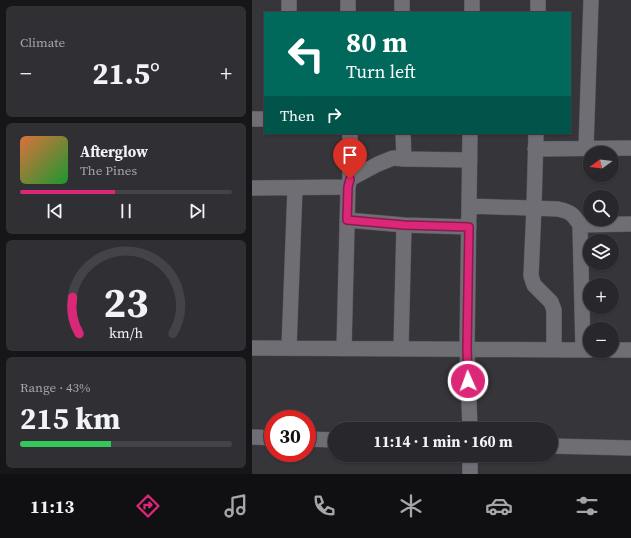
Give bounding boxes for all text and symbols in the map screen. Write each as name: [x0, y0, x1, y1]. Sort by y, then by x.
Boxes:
text: 80 m: [346, 23, 408, 61]
icon: left: [280, 28, 332, 80]
text: Climate: [20, 34, 65, 51]
text: 21.5°: [92, 53, 160, 94]
text: −: [20, 58, 32, 88]
text: +: [220, 58, 232, 88]
text: Turn left: [346, 59, 416, 84]
icon: right: [323, 104, 345, 126]
text: Then: [280, 105, 315, 126]
pin: [333, 138, 367, 179]
text: Afterglow: [80, 141, 148, 162]
icon: arrive: [339, 144, 361, 166]
north arrow: [583, 146, 619, 182]
map controls: [583, 146, 619, 358]
text: The Pines: [80, 162, 137, 179]
button: search: [583, 190, 619, 226]
icon: previous: [44, 200, 66, 222]
icon: pause: [115, 200, 137, 222]
icon: next: [186, 200, 208, 222]
button: layers: [583, 234, 619, 270]
text: 23: [103, 273, 149, 330]
button: +: [583, 278, 619, 314]
text: km/h: [109, 322, 143, 342]
button: −: [583, 322, 619, 358]
position arrow: [447, 360, 489, 402]
text: Range · 43%: [20, 379, 91, 396]
text: 215 km: [20, 398, 120, 439]
speed limit sign: 30: [264, 410, 316, 462]
text: 11:14 · 1 min · 160 m: [374, 431, 513, 452]
icon: directions: [134, 492, 162, 520]
icon: music: [222, 492, 250, 520]
icon: phone: [310, 492, 338, 520]
icon: climate: [397, 492, 425, 520]
icon: car: [485, 492, 513, 520]
icon: filters: [573, 492, 601, 520]
text: 11:13: [30, 494, 74, 519]

